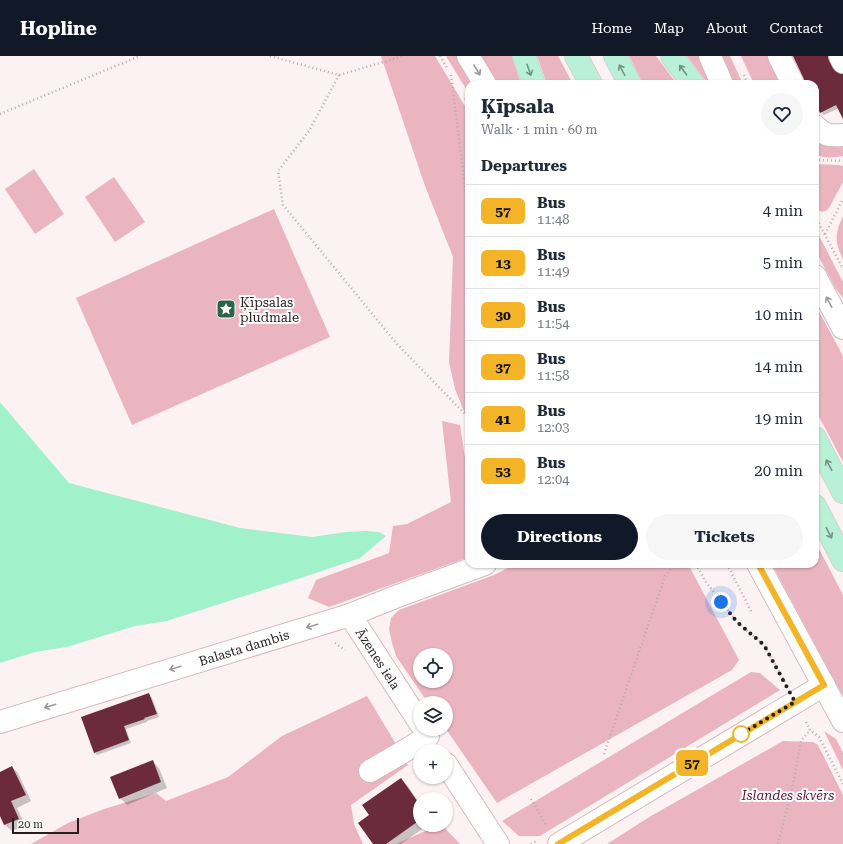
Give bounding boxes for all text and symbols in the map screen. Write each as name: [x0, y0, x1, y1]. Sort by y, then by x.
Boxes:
text: Hopline: [20, 17, 97, 40]
text: Home: [591, 20, 632, 36]
text: Map: [654, 20, 684, 36]
text: About: [706, 20, 748, 36]
text: Contact: [770, 20, 823, 36]
one-way arrow: [526, 63, 533, 76]
one-way arrow: [473, 64, 481, 76]
one-way arrow: [618, 64, 625, 76]
one-way arrow: [679, 65, 687, 76]
button: heart: [761, 93, 803, 135]
text: Ķīpsala: [481, 95, 554, 118]
text: Walk · 1 min · 60 m: [481, 122, 597, 137]
text: Departures: [481, 157, 567, 175]
text: Bus: [537, 194, 565, 212]
text: 4 min: [763, 202, 803, 220]
text: 57: [495, 203, 511, 219]
text: 11:48: [537, 212, 569, 227]
text: Bus: [537, 246, 565, 264]
text: 5 min: [763, 254, 803, 272]
text: 13: [495, 255, 511, 271]
text: 11:49: [537, 264, 569, 279]
place label: Ķīpsalas pludmale: [240, 295, 299, 325]
one-way arrow: [825, 296, 832, 308]
place icon: Ķīpsalas pludmale: [215, 298, 237, 320]
text: Bus: [537, 298, 565, 316]
text: 10 min: [754, 306, 803, 324]
text: 30: [495, 307, 511, 323]
text: 11:54: [537, 316, 569, 331]
text: Bus: [537, 350, 565, 368]
text: 14 min: [754, 358, 803, 376]
text: 37: [495, 359, 511, 375]
text: 11:58: [537, 368, 569, 383]
text: Bus: [537, 402, 565, 420]
text: 19 min: [754, 410, 803, 428]
text: 41: [495, 411, 511, 427]
text: 12:03: [537, 420, 569, 435]
text: Bus: [537, 454, 565, 472]
one-way arrow: [825, 459, 832, 471]
text: 20 min: [754, 462, 803, 480]
text: 53: [495, 463, 511, 479]
text: 12:04: [537, 472, 569, 487]
button: Directions: [481, 514, 638, 560]
button: Tickets: [646, 514, 803, 560]
one-way arrow: [826, 527, 833, 539]
your location: [711, 592, 731, 612]
one-way arrow: [306, 623, 319, 630]
street label: Āzenes iela: [353, 625, 404, 692]
street label: Balasta dambis: [197, 627, 291, 668]
map controls: [413, 648, 453, 832]
button: locate: [413, 648, 453, 688]
one-way arrow: [168, 665, 181, 672]
button: layers: [413, 696, 453, 736]
one-way arrow: [44, 703, 57, 710]
unlabelled marker: [732, 725, 750, 743]
button: +: [413, 744, 453, 784]
line badge: 57: [674, 750, 710, 776]
text: 57: [684, 755, 700, 771]
park label: Islandes skvērs: [741, 788, 834, 803]
button: −: [413, 792, 453, 832]
scale bar: [12, 816, 79, 835]
text: 20 m: [18, 818, 43, 831]

